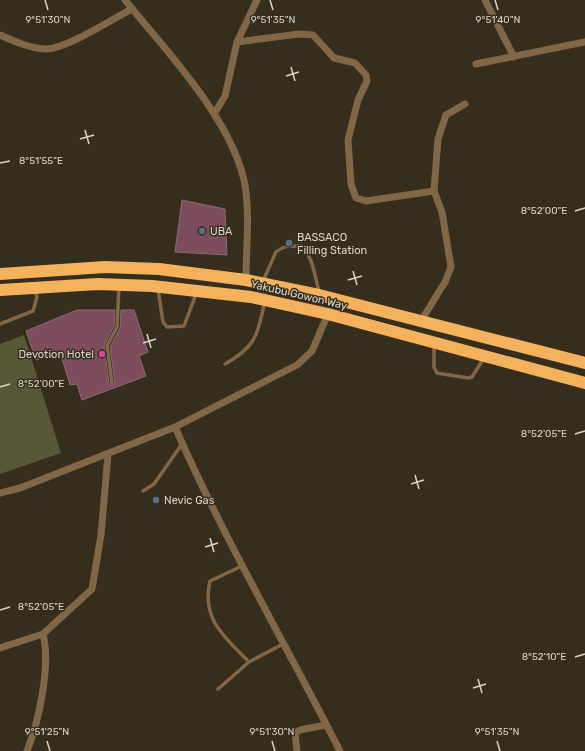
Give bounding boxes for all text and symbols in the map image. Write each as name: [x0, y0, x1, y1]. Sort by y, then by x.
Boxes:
text: 9°51'30"N: [25, 14, 71, 26]
text: 9°51'35"N: [251, 14, 295, 26]
text: 9°51'40"N: [476, 14, 520, 26]
text: 8°51'55"E: [19, 155, 63, 167]
text: 8°52'00"E: [521, 205, 567, 217]
place label: UBA: [210, 225, 233, 238]
marker: UBA: [197, 226, 207, 236]
place label: BASSACO Filling Station: [297, 231, 367, 257]
marker: BASSACO Filling Station: [284, 238, 294, 248]
street label: Yakubu Gowon Way: [249, 278, 349, 312]
place label: Devotion Hotel: [18, 348, 94, 361]
marker: Devotion Hotel: [97, 349, 107, 359]
text: 8°52'00"E: [18, 378, 64, 390]
text: 8°52'05"E: [521, 428, 567, 440]
place label: Nevic Gas: [164, 494, 215, 507]
marker: Nevic Gas: [151, 495, 161, 505]
text: 8°52'05"E: [18, 601, 64, 613]
text: 8°52'10"E: [522, 651, 566, 663]
text: 9°51'25"N: [25, 726, 69, 738]
text: 9°51'30"N: [249, 726, 295, 738]
text: 9°51'35"N: [475, 726, 519, 738]

